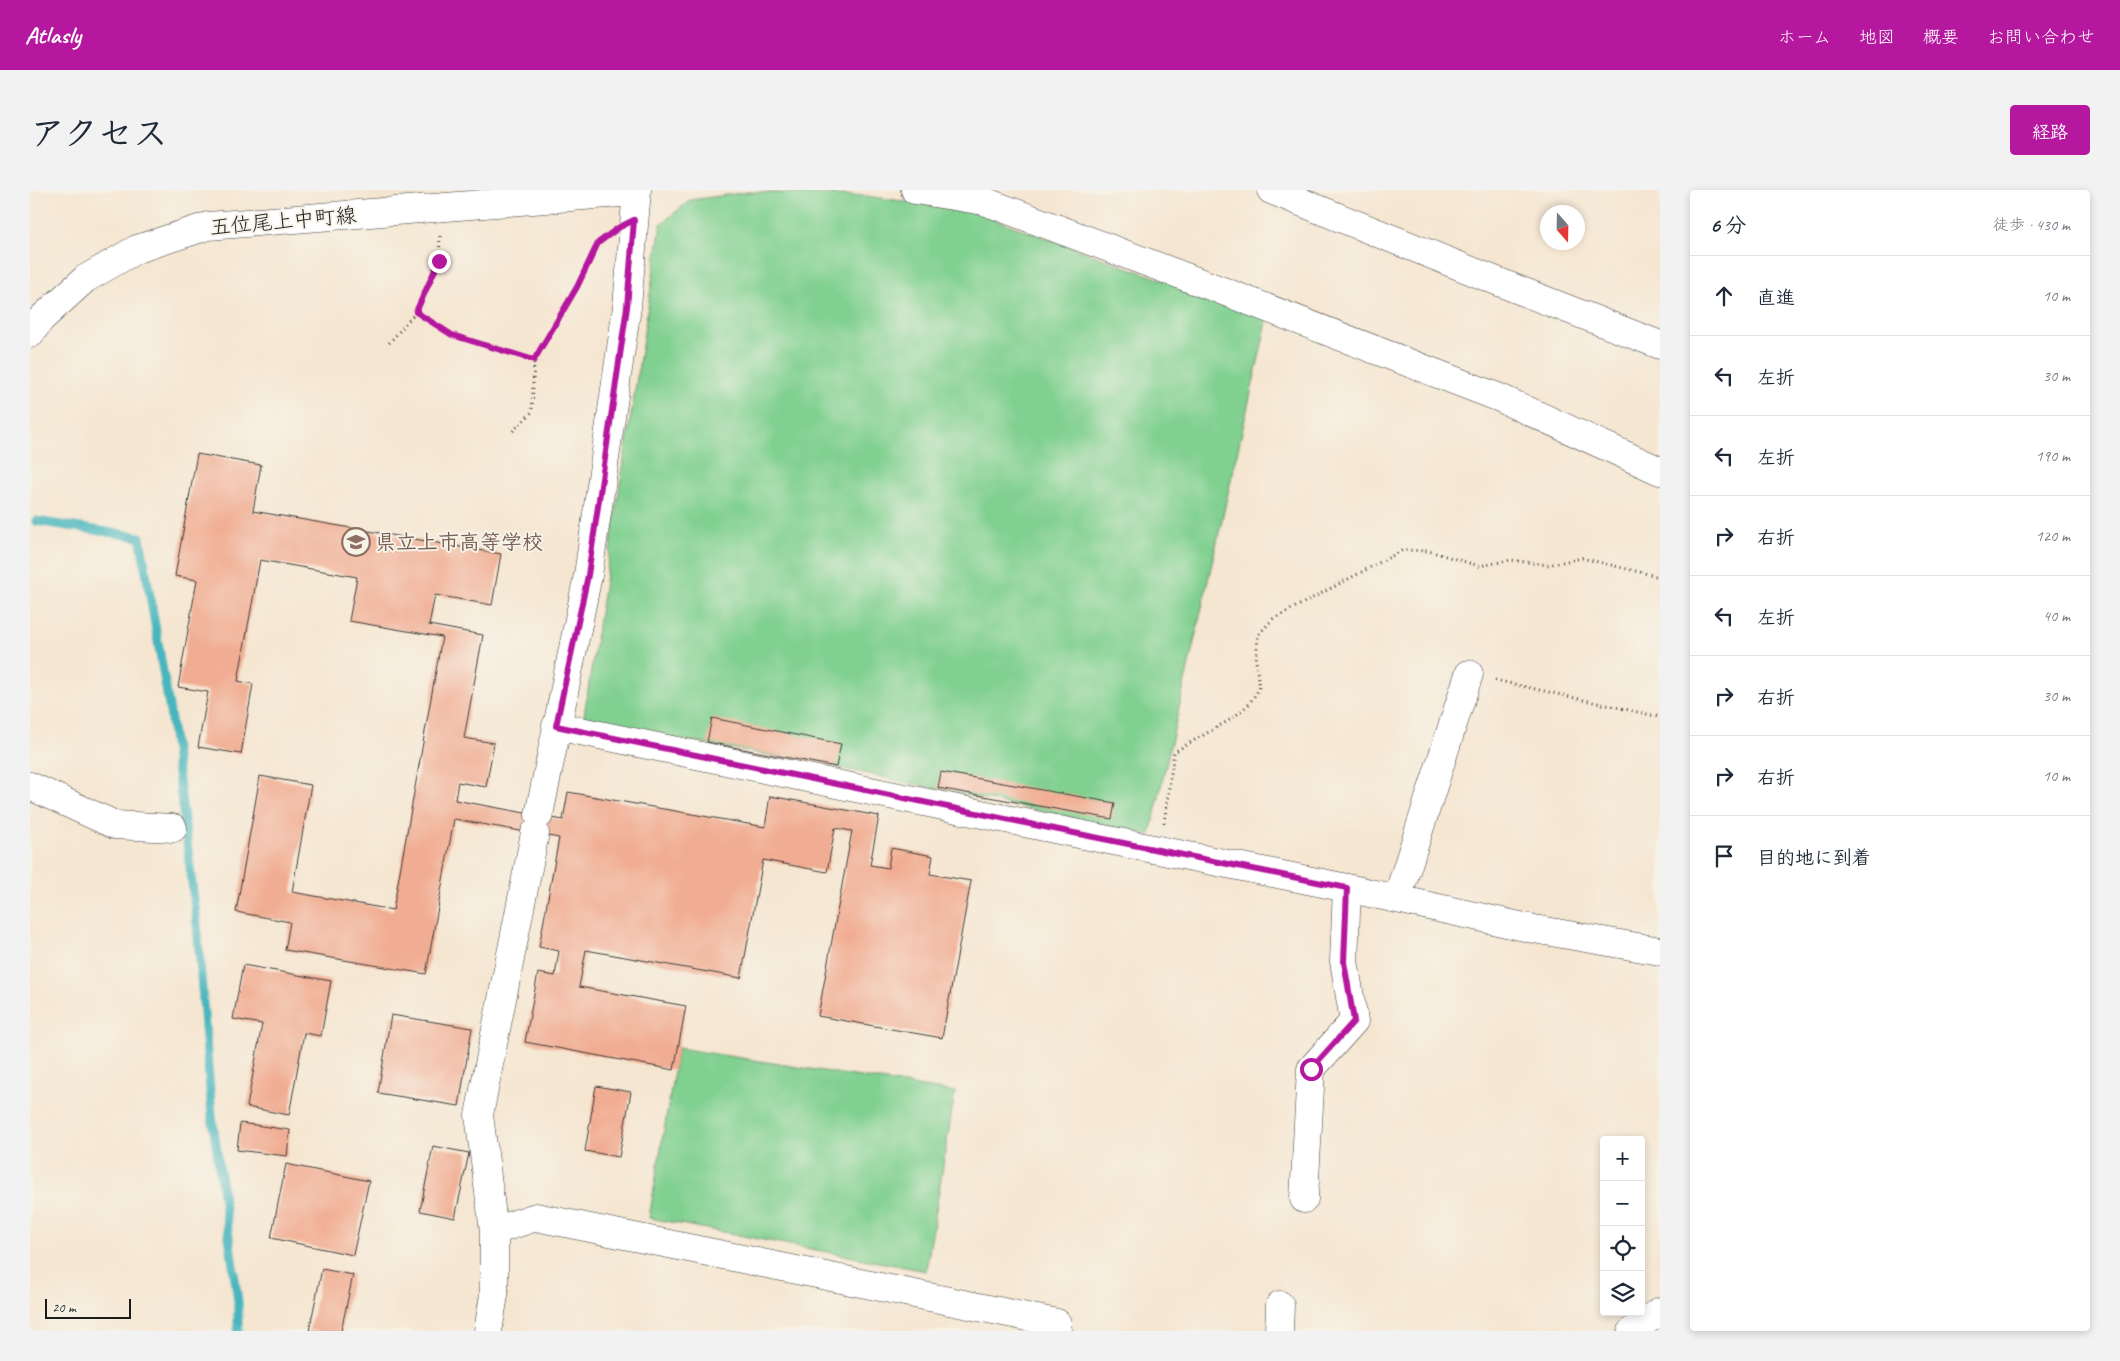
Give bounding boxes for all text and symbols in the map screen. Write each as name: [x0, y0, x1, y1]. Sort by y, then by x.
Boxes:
text: Atlasly: [25, 20, 81, 50]
text: ホーム: [1778, 26, 1831, 48]
text: 地図: [1859, 26, 1895, 48]
text: 概要: [1923, 26, 1959, 48]
text: お問い合わせ: [1987, 26, 2095, 48]
button: 経路: [2010, 105, 2090, 155]
text: アクセス: [30, 111, 168, 156]
street label: 五位尾上中町線: [209, 202, 357, 240]
north arrow: [1540, 205, 1585, 250]
text: 6 分: [1710, 212, 1746, 238]
text: 徒歩 · 430 m: [1993, 215, 2070, 235]
route end: [428, 250, 451, 273]
icon: ahead: [1710, 282, 1738, 310]
text: 直進: [1757, 286, 1795, 310]
text: 10 m: [2043, 286, 2070, 306]
icon: left: [1710, 362, 1738, 390]
text: 左折: [1757, 366, 1795, 390]
text: 30 m: [2043, 366, 2070, 386]
icon: left: [1710, 442, 1738, 470]
text: 左折: [1757, 446, 1795, 470]
text: 190 m: [2036, 446, 2070, 466]
icon: right: [1710, 522, 1738, 550]
text: 右折: [1757, 526, 1795, 550]
text: 120 m: [2036, 526, 2070, 546]
school or university icon: 県立上市高等学校: [341, 527, 371, 557]
place label: 県立上市高等学校: [375, 529, 543, 555]
icon: left: [1710, 602, 1738, 630]
text: 左折: [1757, 606, 1795, 630]
text: 40 m: [2043, 606, 2070, 626]
icon: right: [1710, 682, 1738, 710]
text: 右折: [1757, 686, 1795, 710]
text: 30 m: [2043, 686, 2070, 706]
icon: right: [1710, 762, 1738, 790]
text: 右折: [1757, 766, 1795, 790]
text: 10 m: [2043, 766, 2070, 786]
icon: arrive: [1710, 842, 1738, 870]
text: 目的地に到着: [1757, 846, 1871, 870]
route start: [1300, 1058, 1323, 1081]
map controls: [1600, 1136, 1645, 1316]
button: +: [1600, 1136, 1645, 1181]
button: −: [1600, 1181, 1645, 1226]
button: locate: [1600, 1226, 1645, 1271]
button: layers: [1600, 1271, 1645, 1316]
scale bar: [45, 1296, 131, 1319]
text: 20 m: [52, 1299, 76, 1316]

